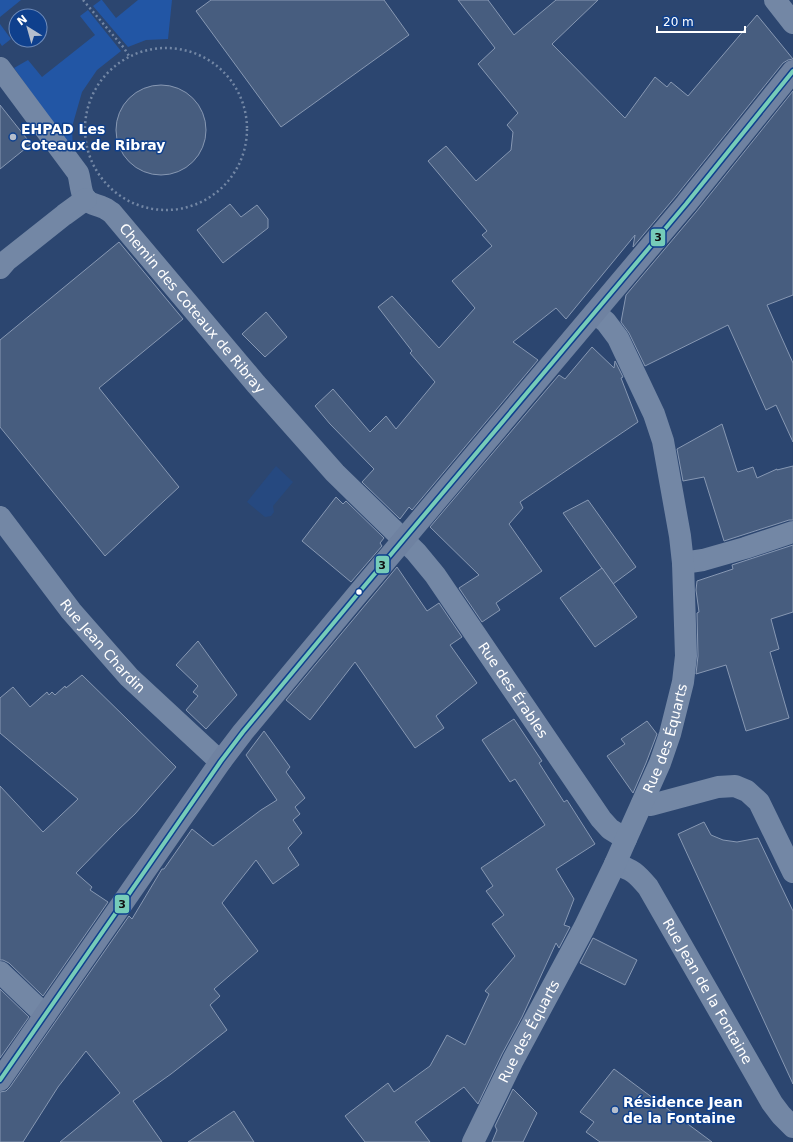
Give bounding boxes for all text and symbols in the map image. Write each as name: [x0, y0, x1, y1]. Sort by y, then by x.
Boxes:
north arrow: [8, 8, 48, 48]
scale bar: [657, 8, 745, 34]
text: N: [15, 12, 30, 28]
text: 20 m: [663, 15, 694, 29]
place label: EHPAD Les Coteaux de Ribray: [21, 121, 165, 153]
marker: EHPAD Les Coteaux de Ribray: [8, 132, 18, 142]
street label: Chemin des Coteaux de Ribray: [116, 220, 268, 397]
line badge: 3: [650, 228, 666, 247]
text: 3: [654, 231, 662, 244]
line badge: 3: [375, 555, 390, 574]
text: 3: [378, 559, 386, 572]
unlabelled marker: [354, 587, 364, 597]
street label: Rue Jean Chardin: [57, 596, 149, 696]
street label: Rue des Érables: [475, 639, 551, 741]
street label: Rue des Équarts: [640, 682, 690, 795]
line badge: 3: [114, 894, 130, 914]
text: 3: [118, 898, 126, 911]
street label: Rue Jean de la Fontaine: [660, 915, 756, 1067]
street label: Rue des Équarts: [495, 977, 563, 1085]
place label: Résidence Jean de la Fontaine: [623, 1094, 743, 1126]
marker: Résidence Jean de la Fontaine: [610, 1105, 620, 1115]

